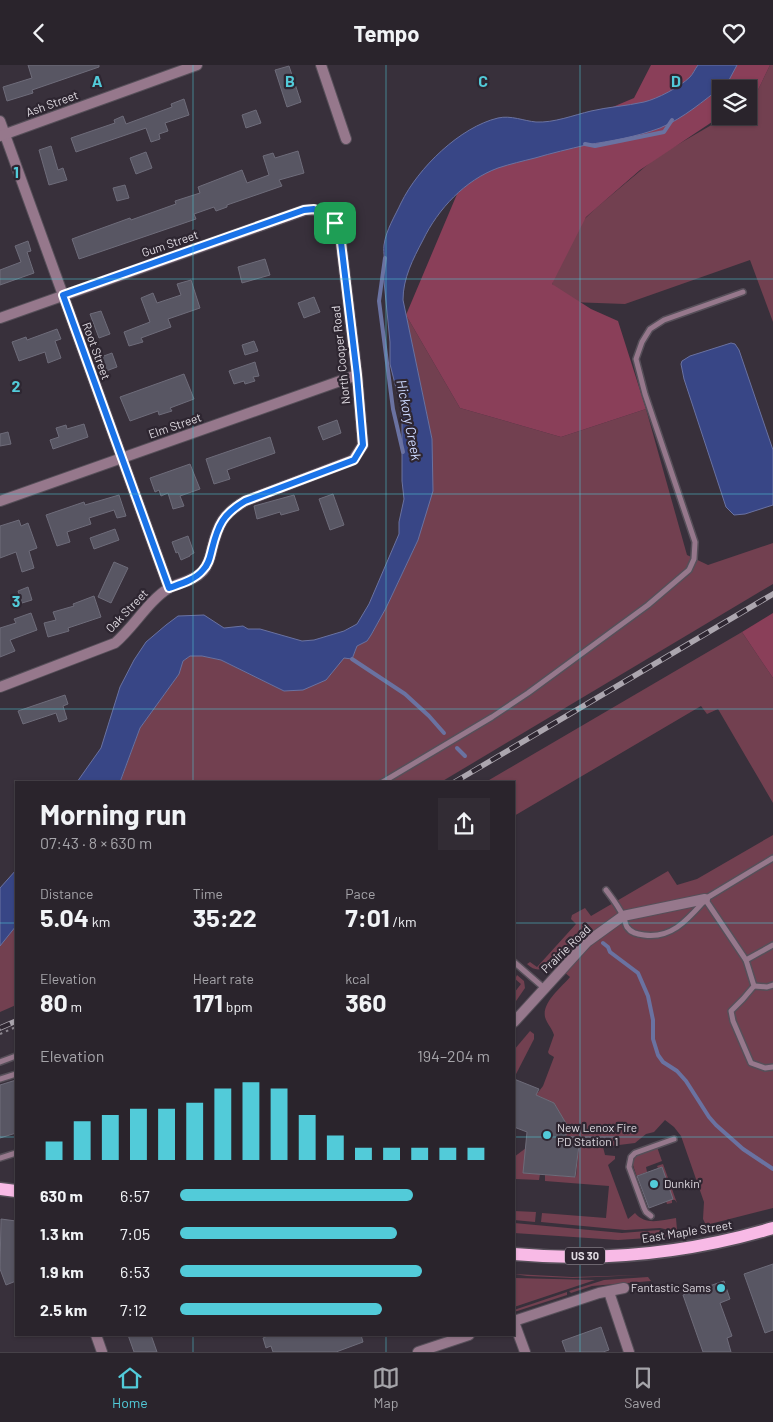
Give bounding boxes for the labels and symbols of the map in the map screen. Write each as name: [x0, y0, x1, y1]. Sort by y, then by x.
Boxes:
text: A: [92, 71, 103, 90]
text: B: [285, 71, 295, 90]
text: C: [478, 71, 488, 90]
text: D: [671, 71, 681, 90]
street label: Ash Street: [24, 87, 80, 119]
text: 1: [13, 162, 19, 181]
pin: [314, 202, 356, 244]
street label: Gum Street: [140, 227, 200, 259]
street label: North Cooper Road: [328, 305, 352, 405]
street label: Root Street: [80, 320, 114, 381]
text: 2: [12, 376, 21, 395]
water label: Hickory Creek: [393, 378, 426, 462]
street label: Elm Street: [146, 409, 203, 441]
street label: Oak Street: [102, 586, 150, 635]
text: 3: [12, 591, 20, 610]
street label: Prairie Road: [538, 921, 593, 975]
place label: New Lenox Fire PD Station 1: [557, 1120, 637, 1148]
marker: New Lenox Fire PD Station 1: [541, 1129, 553, 1141]
place label: Dunkin': [664, 1176, 701, 1190]
marker: Dunkin': [648, 1178, 660, 1190]
street label: East Maple Street: [641, 1217, 733, 1245]
road number: US 30: [565, 1247, 605, 1265]
place label: Fantastic Sams: [631, 1280, 711, 1294]
marker: Fantastic Sams: [715, 1282, 727, 1294]

